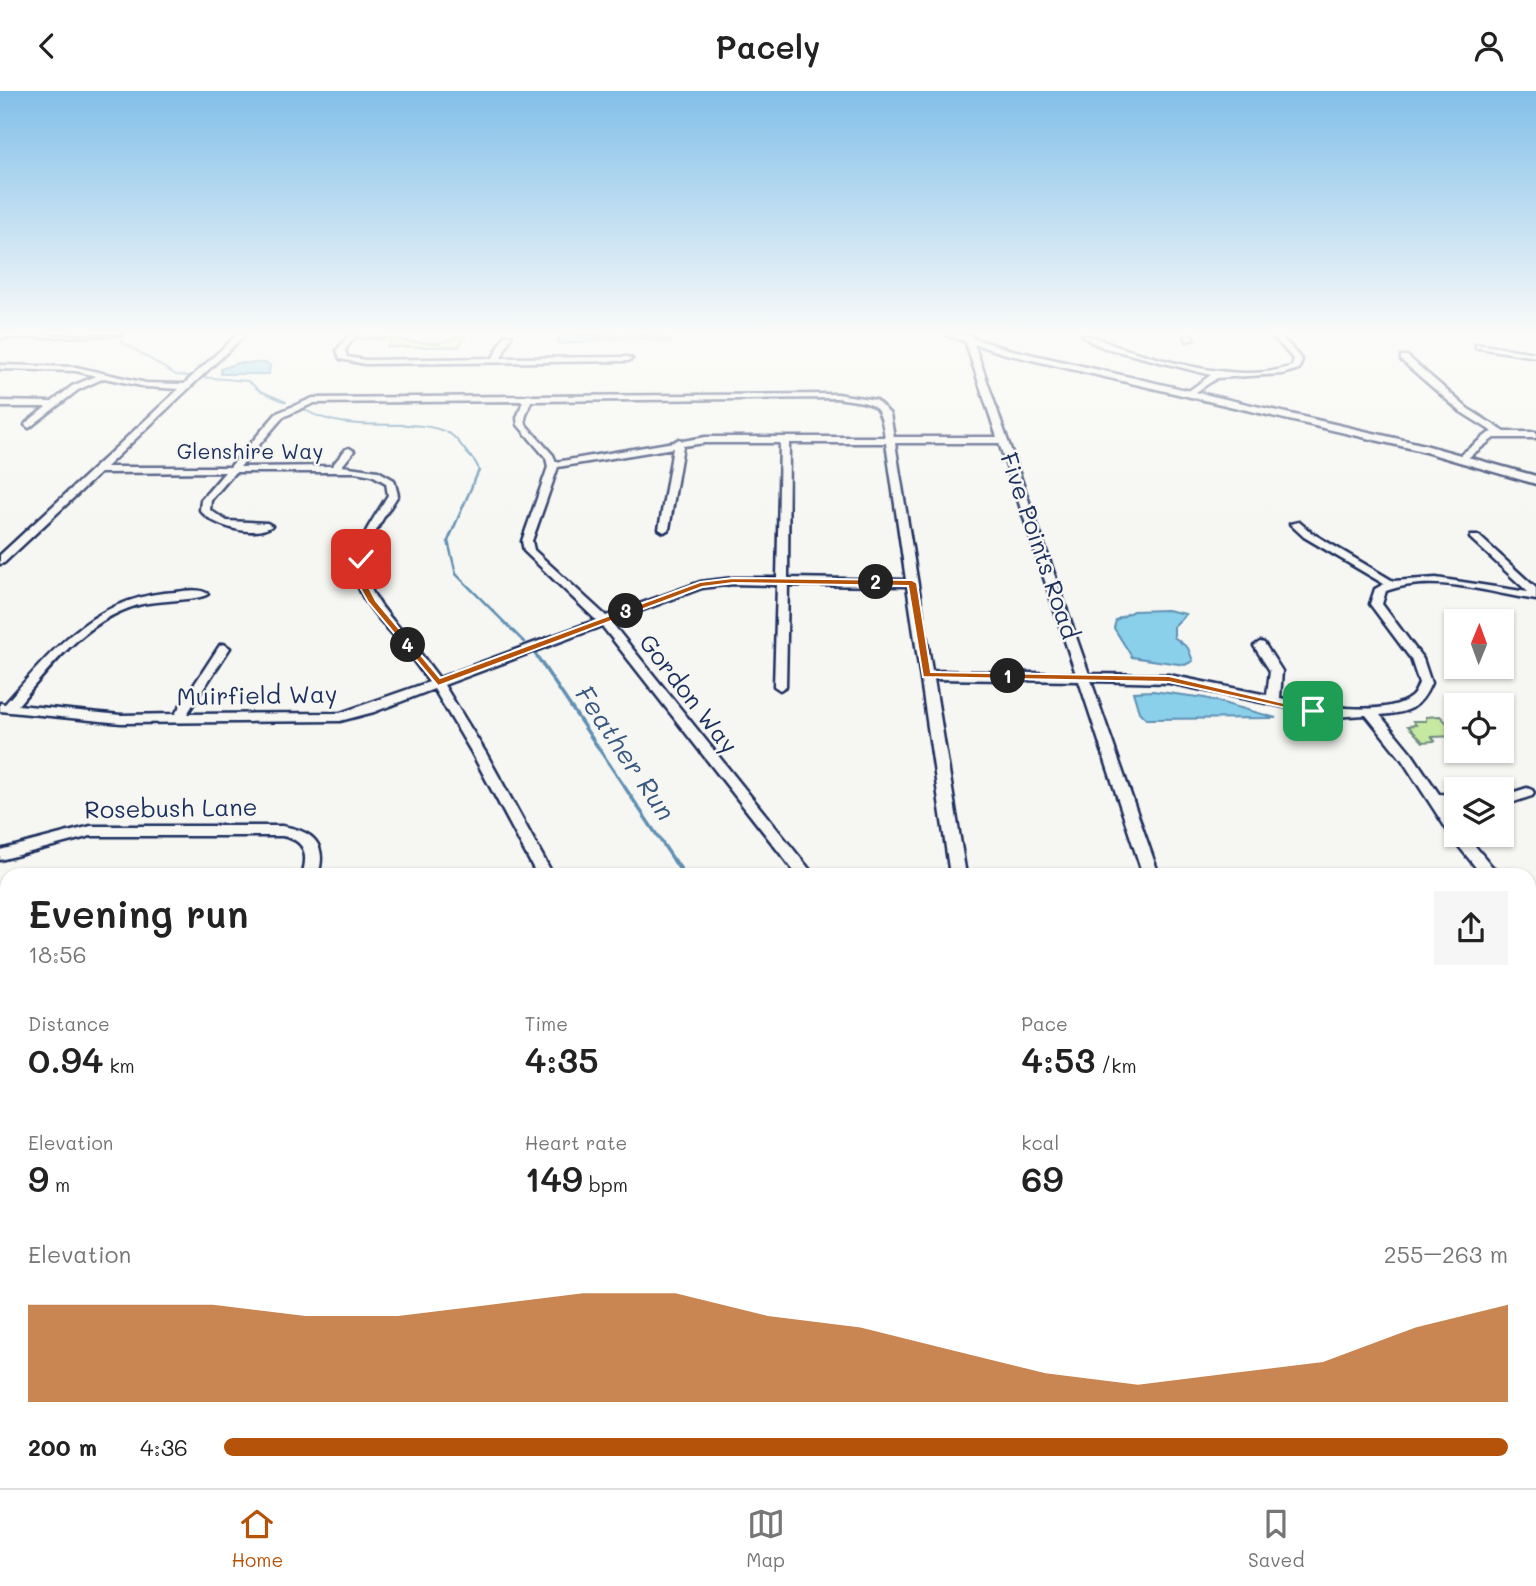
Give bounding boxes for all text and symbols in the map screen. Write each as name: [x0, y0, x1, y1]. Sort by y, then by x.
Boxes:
text: Pacely: [716, 25, 820, 67]
icon: back: [28, 27, 66, 65]
icon: person: [1470, 27, 1508, 65]
street label: Glenshire Way: [177, 437, 323, 464]
street label: Five Points Road: [994, 448, 1087, 643]
pin: [331, 529, 391, 589]
icon: check: [342, 540, 380, 578]
pin: 2: [858, 565, 894, 599]
text: 2: [870, 569, 881, 594]
pin: 3: [608, 594, 644, 629]
text: 3: [620, 598, 631, 623]
north arrow: [1444, 609, 1514, 679]
map controls: [1444, 609, 1514, 847]
pin: 4: [390, 627, 426, 663]
street label: Gordon Way: [633, 627, 745, 759]
text: 4: [401, 632, 414, 657]
pin: 1: [990, 659, 1026, 693]
text: 1: [1003, 663, 1012, 688]
street label: Muirfield Way: [176, 678, 338, 711]
water label: Feather Run: [568, 678, 683, 826]
pin: [1283, 681, 1343, 741]
icon: arrive: [1294, 692, 1332, 730]
button: locate: [1444, 693, 1514, 763]
button: layers: [1444, 777, 1514, 847]
street label: Rosebush Lane: [84, 790, 258, 825]
text: Evening run: [28, 888, 249, 938]
button: share: [1434, 891, 1508, 965]
text: 18:56: [28, 939, 87, 969]
text: Distance: [28, 1011, 110, 1036]
text: Time: [525, 1011, 568, 1036]
text: Pace: [1021, 1011, 1068, 1036]
text: 0.94: [28, 1036, 103, 1082]
text: 4:35: [525, 1036, 599, 1082]
text: 4:53: [1021, 1036, 1095, 1082]
text: km: [103, 1053, 135, 1078]
text: /km: [1095, 1053, 1137, 1078]
text: Elevation: [28, 1130, 113, 1155]
text: Heart rate: [525, 1130, 627, 1155]
text: kcal: [1021, 1130, 1059, 1155]
text: 9: [28, 1155, 49, 1201]
text: 149: [525, 1155, 583, 1201]
text: 69: [1021, 1155, 1063, 1201]
text: m: [49, 1172, 70, 1197]
text: bpm: [583, 1172, 628, 1197]
text: Elevation: [28, 1239, 131, 1269]
text: 255–263 m: [1384, 1239, 1508, 1269]
text: 200 m: [28, 1432, 97, 1462]
text: 4:36: [140, 1432, 188, 1462]
tab: Home: [232, 1505, 283, 1572]
tab: Map: [746, 1505, 785, 1572]
tab: Saved: [1248, 1505, 1304, 1572]

